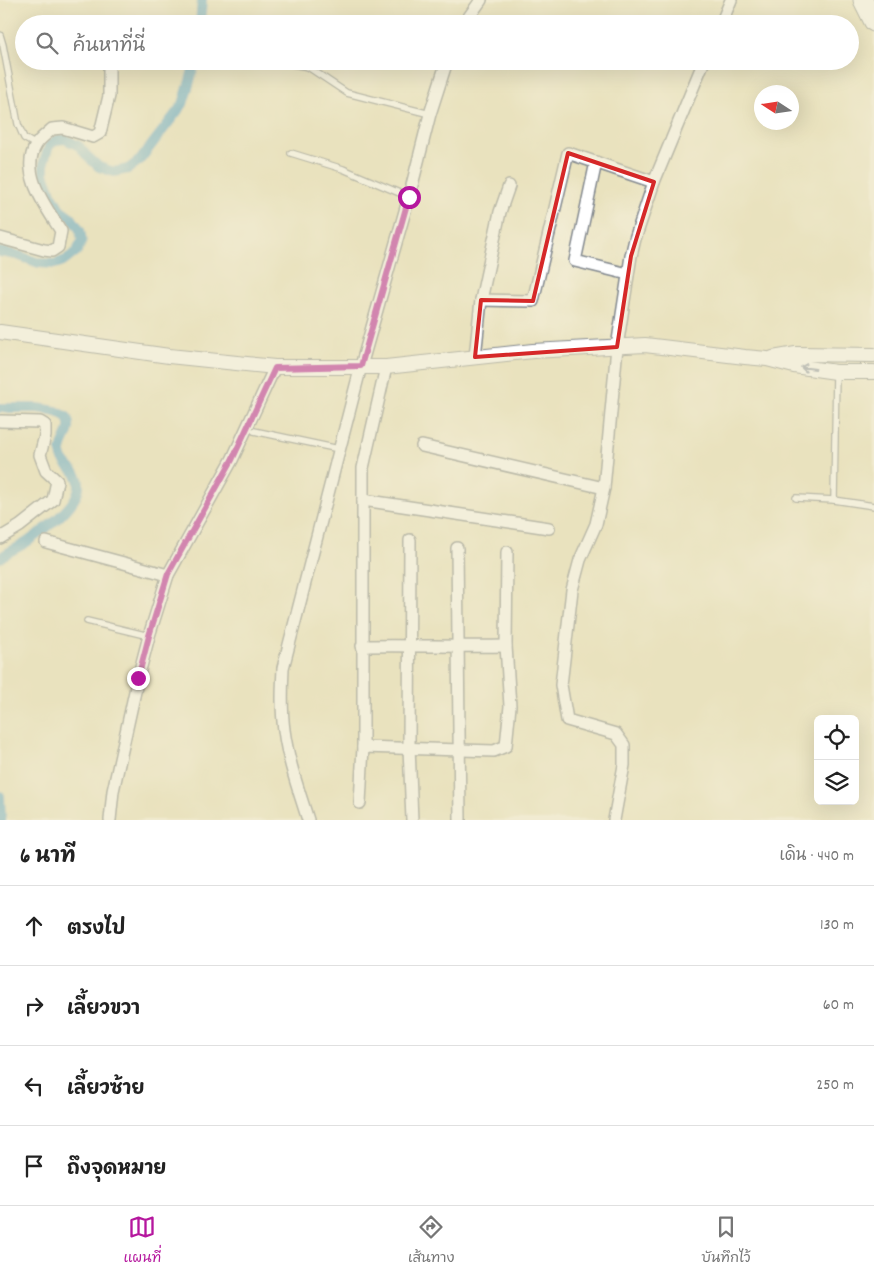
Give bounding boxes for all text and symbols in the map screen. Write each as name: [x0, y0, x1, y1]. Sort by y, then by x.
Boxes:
search box: [15, 15, 859, 70]
icon: search: [33, 29, 61, 57]
text: ค้นหาที่นี่: [73, 34, 145, 61]
north arrow: [754, 85, 799, 130]
route start: [398, 186, 421, 209]
one-way arrow: [800, 363, 816, 373]
route end: [127, 667, 150, 690]
map controls: [814, 715, 859, 805]
button: locate: [814, 715, 859, 760]
button: layers: [814, 760, 859, 805]
text: 6 นาที: [20, 843, 76, 873]
text: เดิน · 440 m: [780, 845, 854, 868]
icon: ahead: [20, 912, 48, 940]
text: 130 m: [820, 914, 854, 937]
text: ตรงไป: [67, 917, 125, 944]
icon: right: [20, 992, 48, 1020]
text: 60 m: [823, 994, 854, 1017]
text: เลี้ยวขวา: [67, 997, 140, 1024]
icon: left: [20, 1072, 48, 1100]
text: 250 m: [816, 1074, 854, 1097]
text: เลี้ยวซ้าย: [67, 1077, 144, 1104]
icon: arrive: [20, 1152, 48, 1180]
text: ถึงจุดหมาย: [67, 1157, 166, 1184]
tab: แผนที่: [123, 1213, 161, 1269]
tab: เส้นทาง: [408, 1213, 454, 1269]
tab: บันทึกไว้: [701, 1213, 751, 1269]

